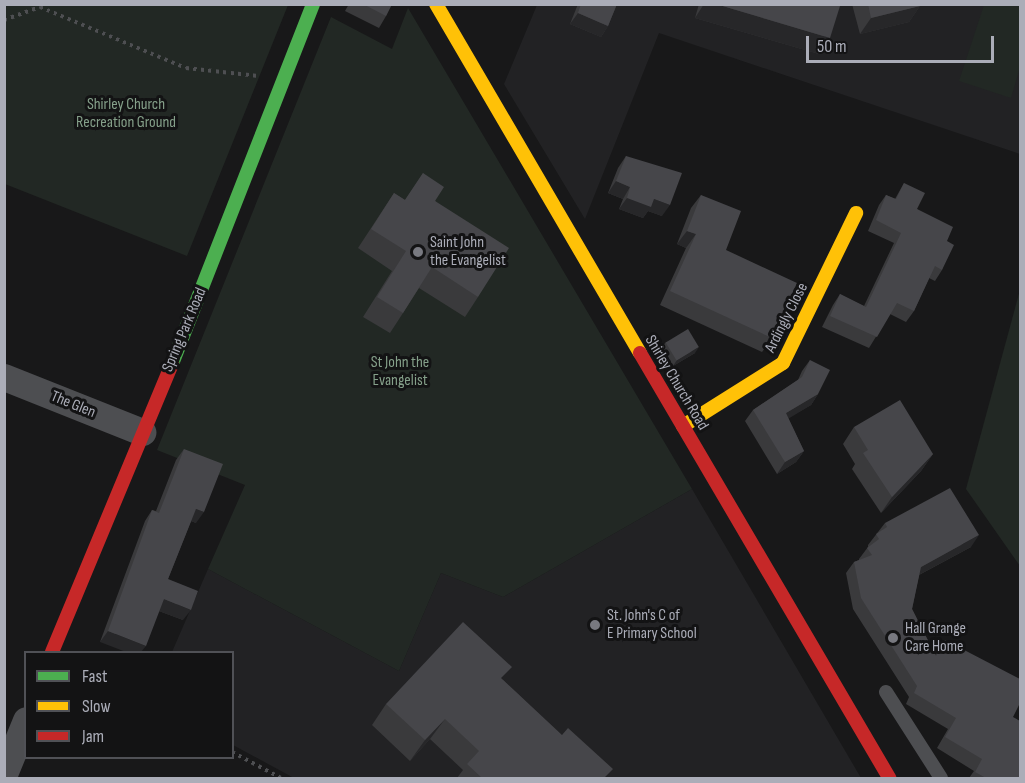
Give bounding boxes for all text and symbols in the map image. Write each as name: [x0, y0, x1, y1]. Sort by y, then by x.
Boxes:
scale bar: [809, 24, 996, 62]
text: 50 m: [817, 36, 847, 57]
park label: Shirley Church Recreation Ground: [76, 95, 176, 133]
place label: Saint John the Evangelist: [430, 233, 506, 271]
marker: Saint John the Evangelist: [411, 245, 425, 259]
street label: Ardingly Close: [761, 280, 813, 356]
street label: Spring Park Road: [159, 285, 211, 375]
street label: Shirley Church Road: [640, 332, 712, 434]
park label: St John the Evangelist: [371, 353, 429, 391]
street label: The Glen: [48, 387, 98, 423]
place label: St. John's C of E Primary School: [607, 606, 697, 644]
marker: St. John's C of E Primary School: [588, 618, 602, 632]
place label: Hall Grange Care Home: [905, 619, 966, 657]
marker: Hall Grange Care Home: [886, 631, 900, 645]
legend: [24, 651, 234, 759]
text: Fast: [82, 666, 107, 687]
text: Slow: [82, 696, 111, 717]
text: Jam: [82, 726, 104, 747]

